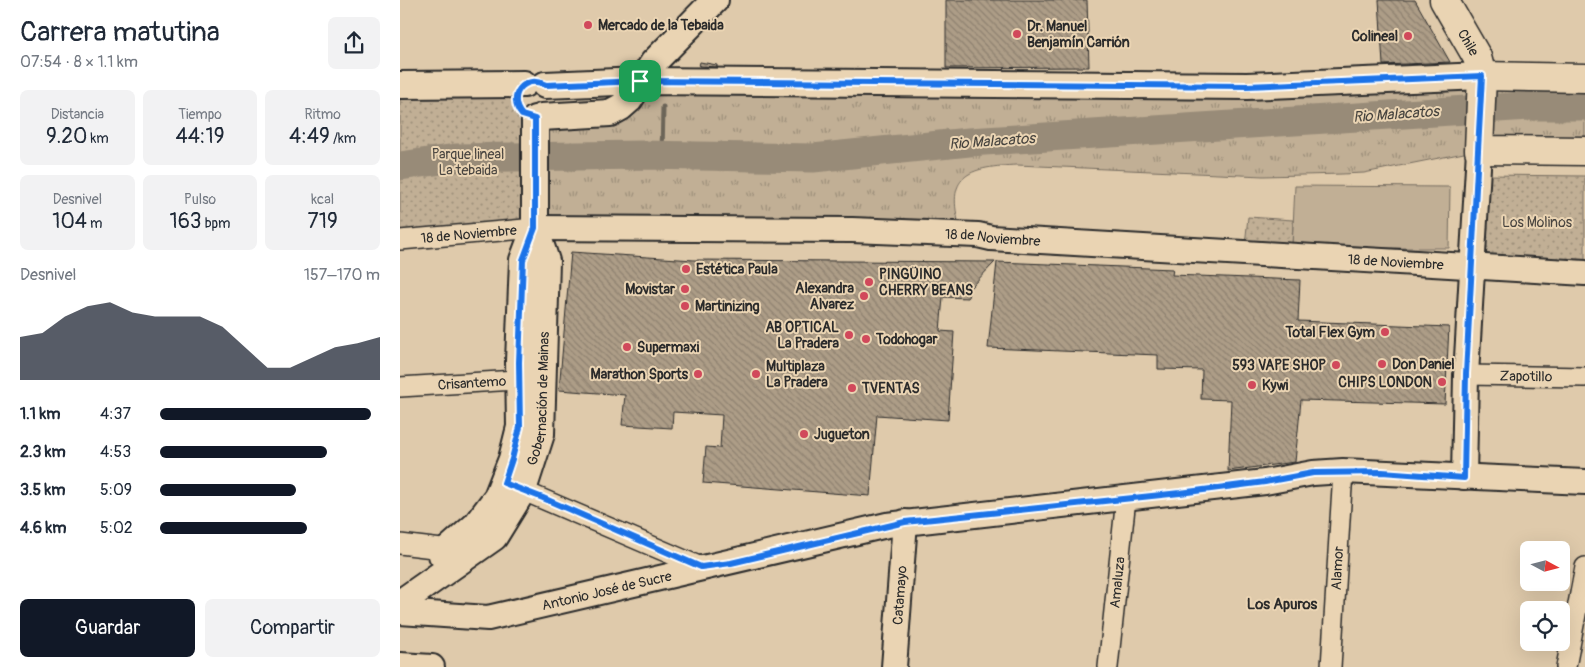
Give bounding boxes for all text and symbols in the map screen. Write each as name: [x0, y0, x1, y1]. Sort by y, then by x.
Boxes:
text: Carrera matutina: [20, 15, 220, 50]
button: share: [328, 17, 380, 69]
place label: Mercado de la Tebaida: [598, 17, 724, 34]
place label: Dr. Manuel Benjamín Carrión: [1027, 18, 1130, 51]
marker: Mercado de la Tebaida: [582, 19, 594, 31]
street label: Chile: [1454, 26, 1483, 59]
marker: Dr. Manuel Benjamín Carrión: [1011, 28, 1023, 40]
place label: Colineal: [1351, 28, 1398, 45]
marker: Colineal: [1402, 30, 1414, 42]
text: 07:54 · 8 × 1.1 km: [20, 52, 138, 72]
pin: [619, 60, 661, 102]
icon: arrive: [626, 67, 654, 95]
water label: Rio Malacatos: [1353, 102, 1442, 127]
text: Distancia: [51, 106, 104, 123]
text: Tiempo: [178, 106, 222, 123]
text: Ritmo: [305, 106, 341, 123]
text: 9.20: [46, 123, 87, 150]
text: 44:19: [175, 123, 224, 150]
text: 4:49: [289, 123, 330, 150]
water label: Rio Malacatos: [949, 129, 1038, 154]
text: km: [87, 130, 109, 147]
text: /km: [330, 130, 356, 147]
park label: Parque lineal La tebaida: [432, 146, 504, 179]
text: Desnivel: [53, 191, 102, 208]
text: Pulso: [184, 191, 216, 208]
text: kcal: [311, 191, 334, 208]
text: 104: [52, 208, 87, 235]
text: 163: [169, 208, 202, 235]
text: 719: [308, 208, 338, 235]
park label: Los Molinos: [1502, 214, 1573, 231]
text: m: [87, 215, 102, 232]
text: bpm: [202, 215, 231, 232]
street label: 18 de Noviembre: [420, 222, 517, 247]
street label: 18 de Noviembre: [945, 226, 1041, 250]
street label: 18 de Noviembre: [1347, 251, 1444, 274]
place label: Estética Paula: [696, 261, 778, 278]
marker: Estética Paula: [680, 263, 692, 275]
text: Desnivel: [20, 265, 76, 285]
text: 157–170 m: [304, 265, 380, 285]
place label: PINGÜINO CHERRY BEANS: [879, 266, 973, 299]
marker: PINGÜINO CHERRY BEANS: [863, 276, 875, 288]
place label: Alexandra Alvarez: [795, 280, 855, 313]
place label: Movistar: [625, 281, 676, 298]
marker: Movistar: [679, 283, 691, 295]
marker: Alexandra Alvarez: [858, 290, 870, 302]
place label: Martinizing: [695, 298, 760, 315]
marker: Martinizing: [679, 300, 691, 312]
place label: AB OPTICAL La Pradera: [765, 319, 839, 352]
place label: Total Flex Gym: [1284, 324, 1376, 341]
marker: Total Flex Gym: [1379, 326, 1391, 338]
marker: AB OPTICAL La Pradera: [843, 329, 855, 341]
street label: Gobernación de Mainas: [523, 330, 553, 468]
place label: Todohogar: [875, 331, 938, 348]
marker: Todohogar: [860, 333, 872, 345]
place label: Supermaxi: [637, 339, 700, 356]
marker: Supermaxi: [621, 341, 633, 353]
place label: Don Daniel: [1392, 356, 1455, 373]
place label: 593 VAPE SHOP: [1232, 357, 1326, 374]
place label: Multiplaza La Pradera: [766, 358, 828, 391]
marker: Don Daniel: [1376, 358, 1388, 370]
marker: 593 VAPE SHOP: [1330, 359, 1342, 371]
place label: Marathon Sports: [591, 366, 689, 383]
marker: Marathon Sports: [692, 368, 704, 380]
marker: Multiplaza La Pradera: [750, 368, 762, 380]
street label: Zapotillo: [1500, 368, 1553, 385]
street label: Crisantemo: [437, 373, 507, 394]
place label: CHIPS LONDON: [1338, 374, 1432, 391]
marker: CHIPS LONDON: [1436, 376, 1448, 388]
place label: Kywi: [1262, 377, 1289, 394]
marker: Kywi: [1246, 379, 1258, 391]
place label: TVENTAS: [861, 380, 920, 397]
marker: TVENTAS: [846, 382, 858, 394]
text: 1.1 km: [20, 404, 60, 424]
text: 4:37: [100, 404, 131, 424]
place label: Jugueton: [814, 426, 870, 443]
marker: Jugueton: [798, 428, 810, 440]
text: 2.3 km: [20, 442, 66, 462]
text: 4:53: [100, 442, 131, 462]
text: 3.5 km: [20, 480, 65, 500]
text: 5:09: [100, 480, 132, 500]
text: 4.6 km: [20, 518, 66, 538]
text: 5:02: [100, 518, 133, 538]
north arrow: [1520, 541, 1570, 591]
map controls: [1520, 541, 1570, 651]
street label: Alamor: [1328, 546, 1347, 591]
street label: Amaluza: [1106, 556, 1129, 609]
street label: Catamayo: [889, 565, 911, 625]
street label: Antonio José de Sucre: [540, 567, 673, 614]
district label: Los Apuros: [1247, 595, 1318, 614]
button: Guardar: [20, 599, 195, 657]
button: Compartir: [205, 599, 380, 657]
button: locate: [1520, 601, 1570, 651]

